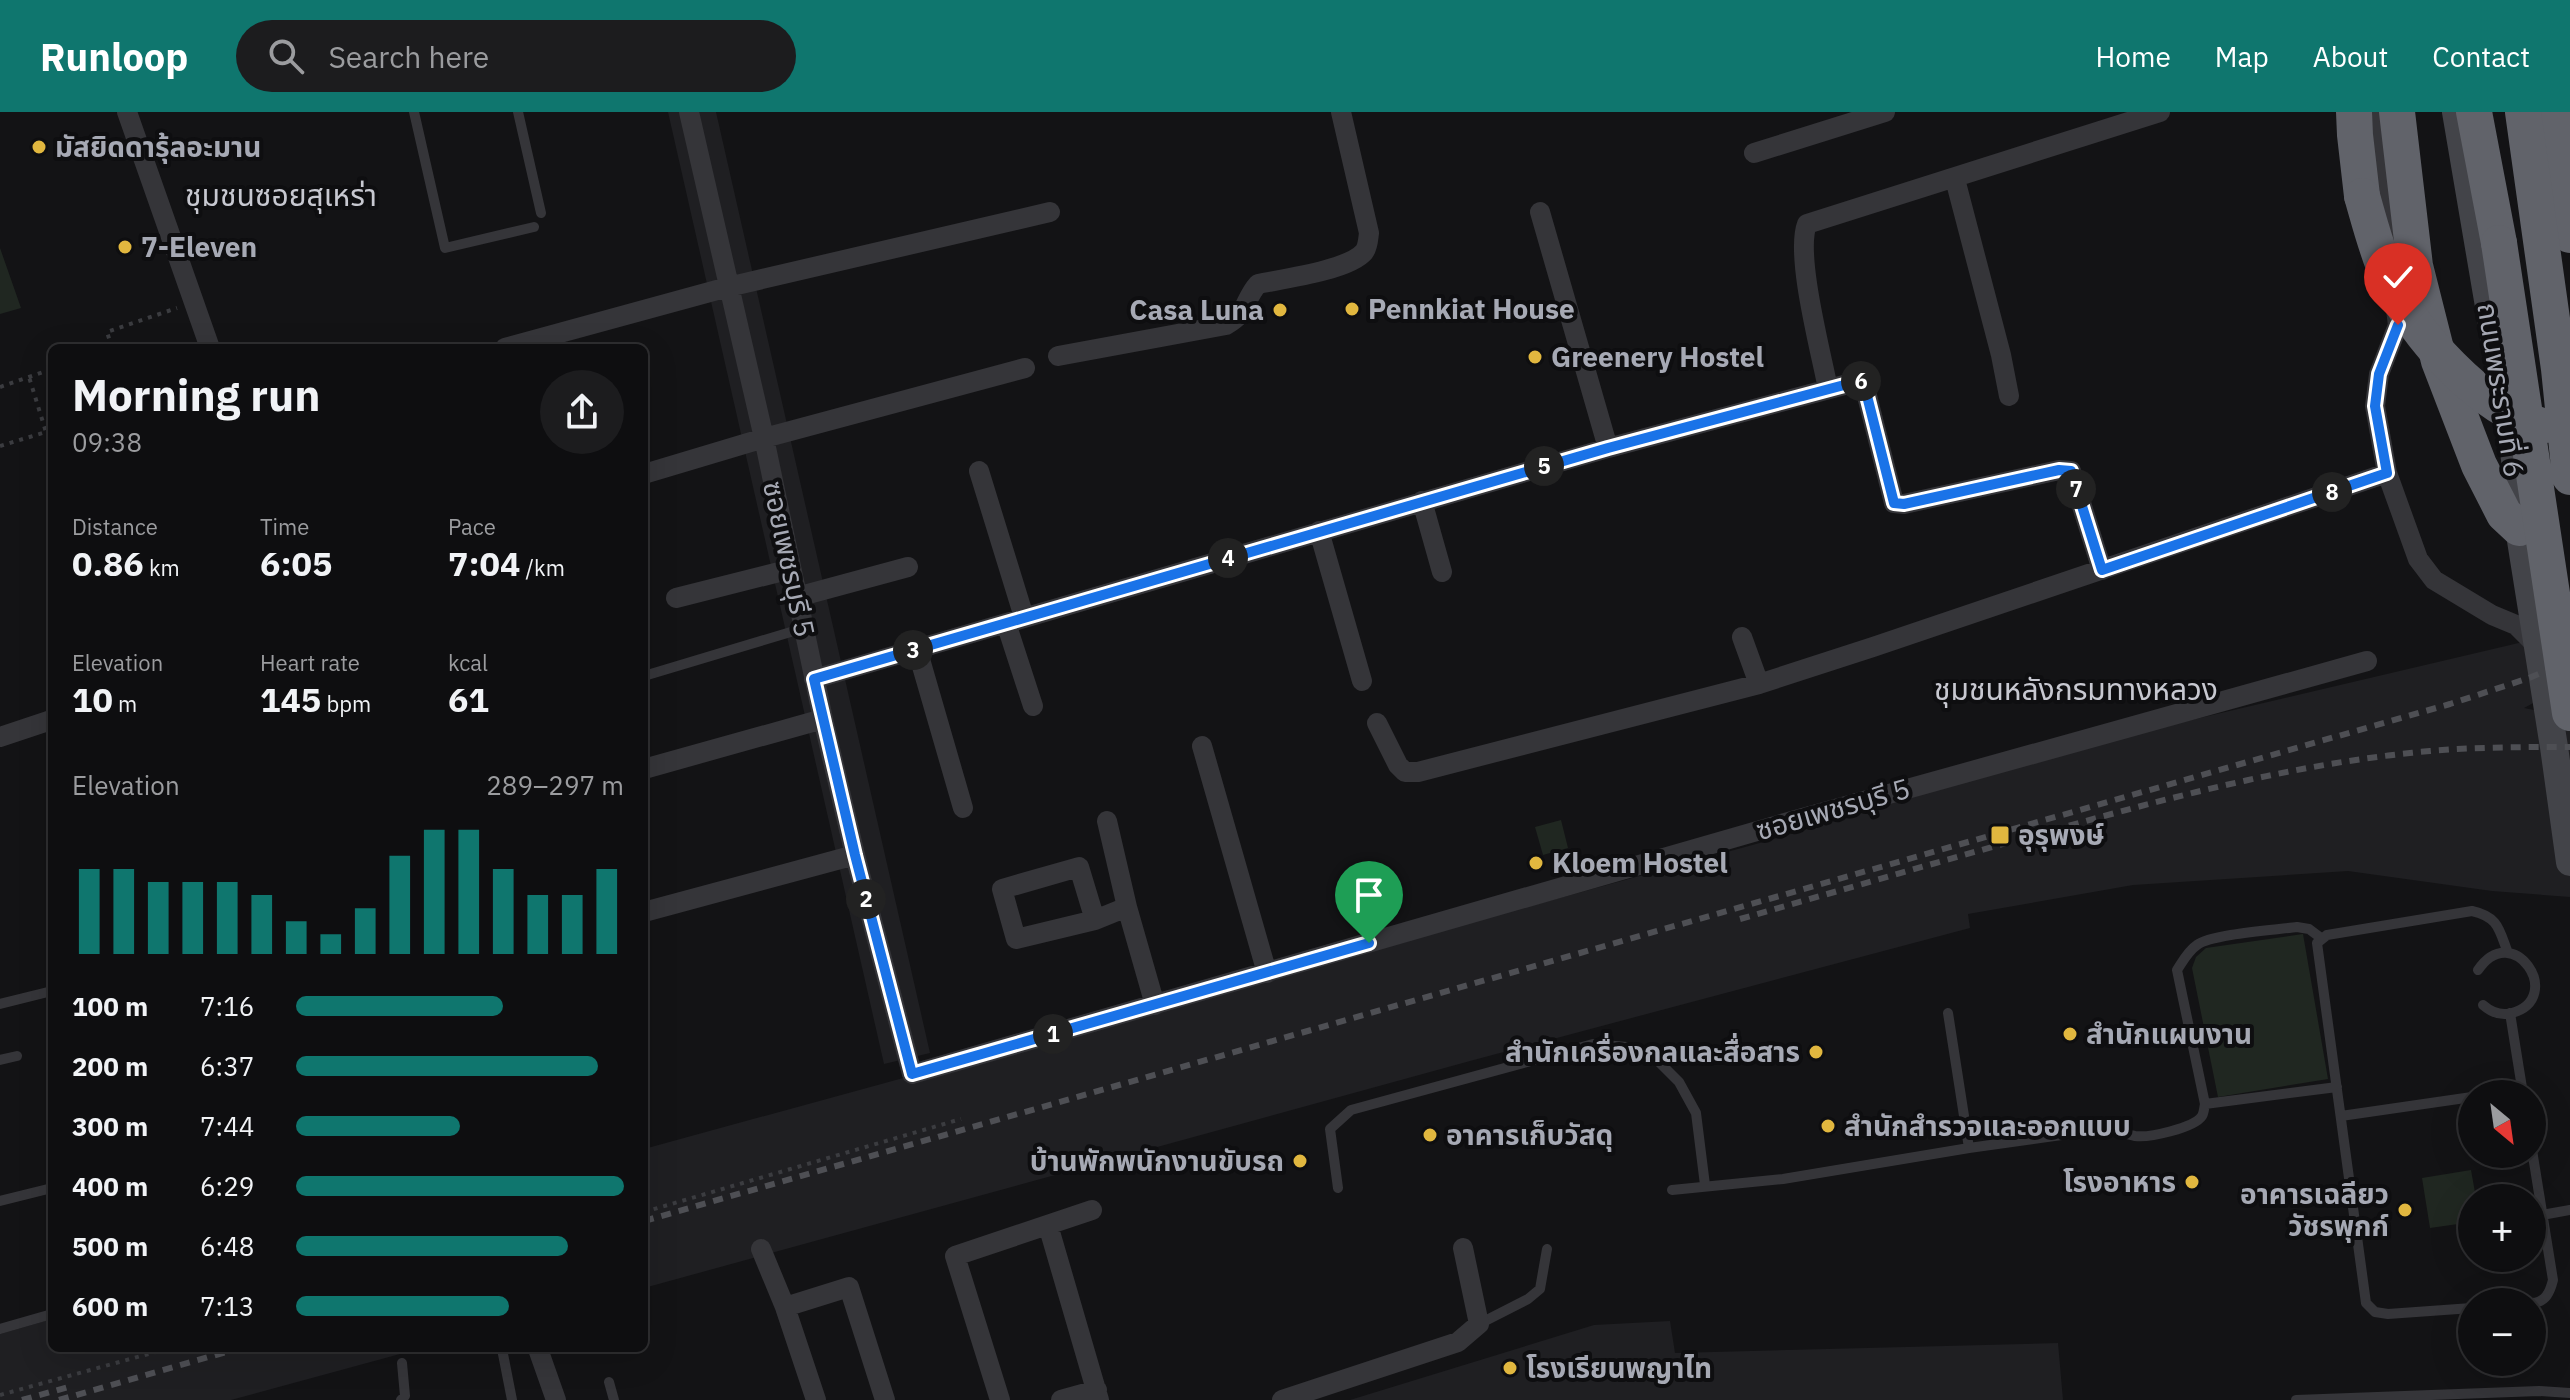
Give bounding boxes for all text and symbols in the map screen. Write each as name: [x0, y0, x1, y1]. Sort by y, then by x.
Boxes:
search box: [236, 20, 796, 92]
text: Runloop: [40, 32, 188, 81]
icon: search: [264, 34, 308, 78]
text: Search here: [328, 37, 489, 76]
text: Home: [2095, 38, 2171, 75]
text: Map: [2215, 38, 2269, 75]
text: About: [2313, 38, 2388, 75]
text: Contact: [2432, 38, 2530, 75]
place label: มัสยิดดารุ้ลอะมาน: [55, 128, 261, 165]
marker: มัสยิดดารุ้ลอะมาน: [30, 138, 48, 156]
district label: ชุมชนซอยสุเหร่า: [185, 175, 377, 214]
place label: 7-Eleven: [141, 228, 257, 265]
marker: 7-Eleven: [116, 238, 134, 256]
pin: [2364, 243, 2432, 325]
icon: check: [2376, 255, 2420, 299]
place label: Pennkiat House: [1368, 290, 1575, 327]
place label: Casa Luna: [1129, 291, 1264, 328]
marker: Pennkiat House: [1343, 300, 1361, 318]
street label: ถนนพระรามที่ 6: [2469, 300, 2534, 480]
marker: Casa Luna: [1271, 301, 1289, 319]
place label: Greenery Hostel: [1551, 338, 1764, 375]
marker: Greenery Hostel: [1526, 348, 1544, 366]
pin: 6: [1841, 361, 1881, 401]
text: Morning run: [72, 366, 321, 423]
text: 6: [1854, 366, 1868, 395]
button: share: [540, 370, 624, 454]
text: 09:38: [72, 425, 142, 459]
pin: 5: [1524, 446, 1564, 486]
text: 5: [1537, 451, 1551, 480]
pin: 7: [2056, 469, 2096, 509]
pin: 8: [2312, 472, 2352, 512]
text: 7: [2069, 474, 2083, 503]
text: 8: [2325, 477, 2339, 506]
street label: ซอยเพชรบุรี 5: [755, 478, 824, 640]
text: Distance: [72, 512, 158, 541]
text: Time: [260, 512, 309, 541]
text: Pace: [448, 512, 496, 541]
pin: 4: [1208, 538, 1248, 578]
text: 0.86: [72, 541, 144, 585]
text: 6:05: [260, 541, 332, 585]
text: 7:04: [448, 541, 520, 585]
text: 4: [1221, 543, 1235, 572]
text: km: [144, 553, 180, 582]
text: /km: [520, 553, 565, 582]
pin: 3: [893, 630, 933, 670]
text: 3: [906, 635, 920, 664]
text: Elevation: [72, 648, 163, 677]
text: Heart rate: [260, 648, 360, 677]
text: kcal: [448, 648, 488, 677]
district label: ชุมชนหลังกรมทางหลวง: [1934, 669, 2218, 708]
text: 10: [72, 677, 113, 721]
text: 145: [260, 677, 321, 721]
text: 61: [448, 677, 489, 721]
text: m: [113, 689, 137, 718]
text: bpm: [321, 689, 371, 718]
text: Elevation: [72, 768, 180, 802]
text: 289–297 m: [486, 768, 624, 802]
street label: ซอยเพชรบุรี 5: [1752, 769, 1914, 848]
place label: อุรุพงษ์: [2018, 816, 2104, 853]
marker: อุรุพงษ์: [1989, 824, 2011, 846]
place label: Kloem Hostel: [1552, 844, 1728, 881]
marker: Kloem Hostel: [1527, 854, 1545, 872]
pin: [1335, 861, 1403, 943]
icon: arrive: [1347, 873, 1391, 917]
pin: 2: [846, 879, 886, 919]
text: 2: [859, 884, 873, 913]
text: 100 m: [72, 989, 148, 1023]
text: 7:16: [200, 989, 254, 1023]
pin: 1: [1033, 1014, 1073, 1054]
place label: สำนักแผนงาน: [2086, 1015, 2252, 1052]
text: 1: [1046, 1019, 1060, 1048]
marker: สำนักแผนงาน: [2061, 1025, 2079, 1043]
place label: สำนักเครื่องกลและสื่อสาร: [1505, 1032, 1800, 1070]
marker: สำนักเครื่องกลและสื่อสาร: [1807, 1043, 1825, 1061]
text: 200 m: [72, 1049, 148, 1083]
text: 6:37: [200, 1049, 254, 1083]
north arrow: [2458, 1080, 2546, 1168]
map controls: [2458, 1080, 2546, 1376]
place label: สำนักสำรวจและออกแบบ: [1844, 1107, 2131, 1144]
text: 300 m: [72, 1109, 148, 1143]
text: 7:44: [200, 1109, 254, 1143]
place label: อาคารเก็บวัสดุ: [1446, 1116, 1613, 1153]
marker: สำนักสำรวจและออกแบบ: [1819, 1117, 1837, 1135]
marker: อาคารเก็บวัสดุ: [1421, 1126, 1439, 1144]
place label: บ้านพักพนักงานขับรถ: [1030, 1142, 1284, 1179]
marker: บ้านพักพนักงานขับรถ: [1291, 1152, 1309, 1170]
place label: โรงอาหาร: [2063, 1163, 2176, 1200]
text: 400 m: [72, 1169, 148, 1203]
text: 6:29: [200, 1169, 254, 1203]
marker: โรงอาหาร: [2183, 1173, 2201, 1191]
place label: อาคารเฉลียว วัชรพุกก์: [2240, 1175, 2389, 1244]
button: +: [2458, 1184, 2546, 1272]
marker: อาคารเฉลียว วัชรพุกก์: [2396, 1201, 2414, 1219]
text: 500 m: [72, 1229, 148, 1263]
text: 6:48: [200, 1229, 254, 1263]
button: −: [2458, 1288, 2546, 1376]
text: 600 m: [72, 1289, 148, 1323]
text: 7:13: [200, 1289, 254, 1323]
place label: โรงเรียนพญาไท: [1526, 1349, 1712, 1386]
marker: โรงเรียนพญาไท: [1501, 1359, 1519, 1377]

